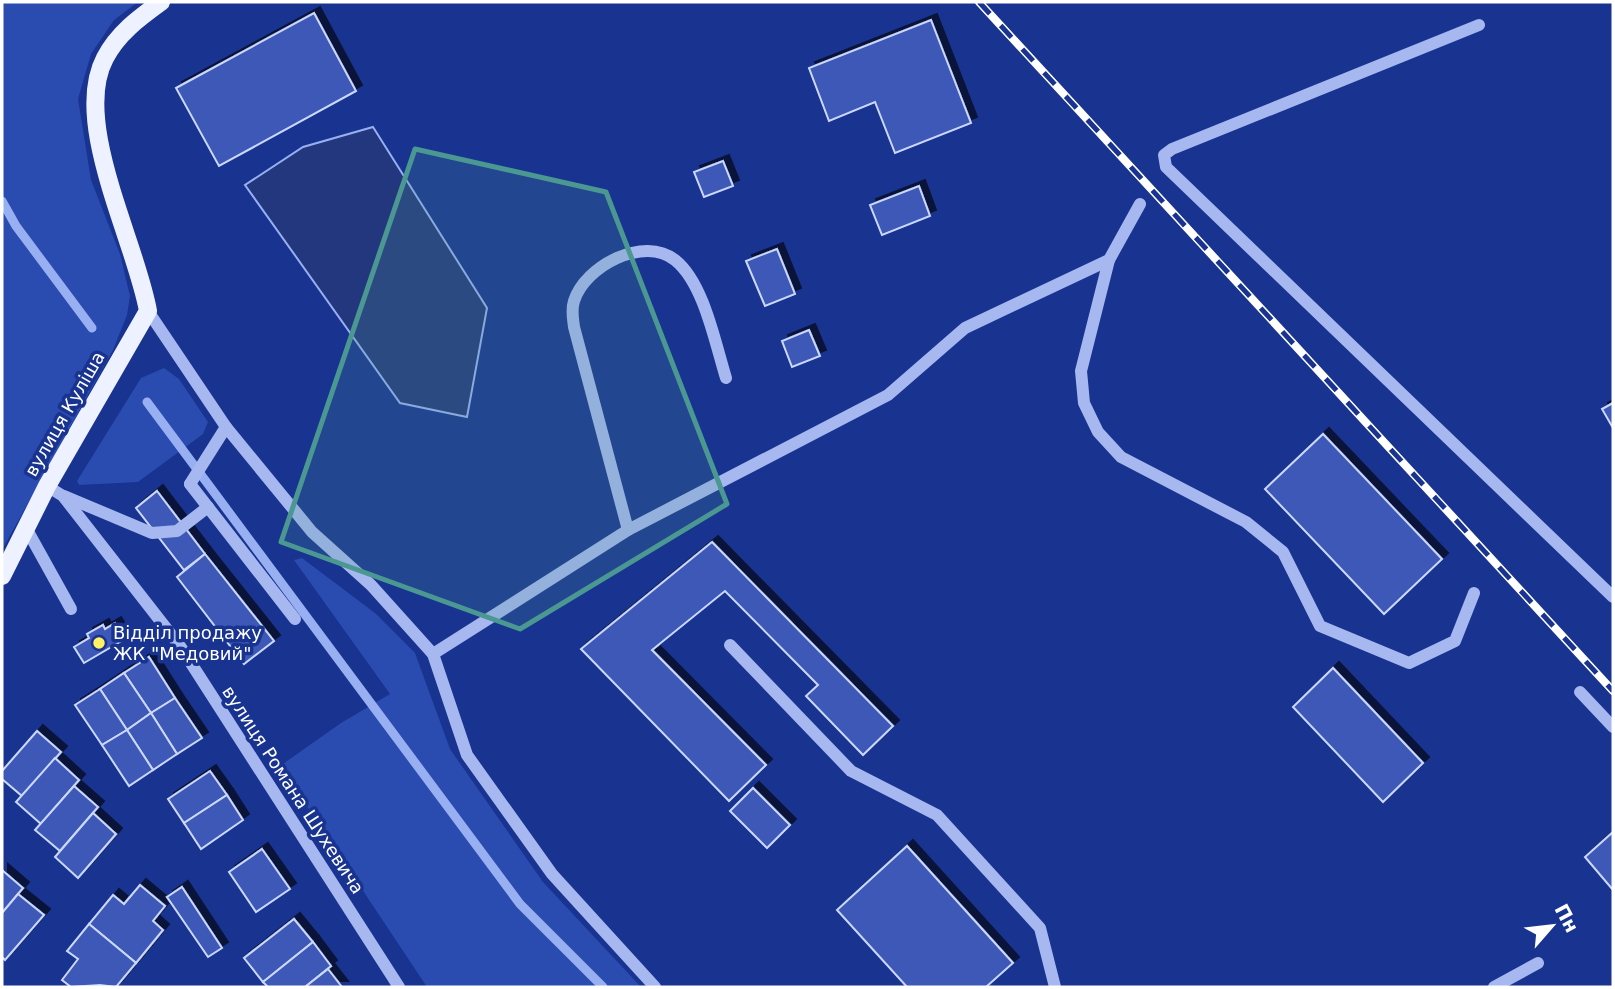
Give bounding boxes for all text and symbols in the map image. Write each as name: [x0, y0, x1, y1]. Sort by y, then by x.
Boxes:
street label: вулиця Куліша: [20, 348, 109, 480]
place label: Відділ продажу ЖК "Медовий": [113, 622, 262, 664]
marker: Відділ продажу ЖК "Медовий": [91, 635, 107, 651]
street label: вулиця Романа Шухевича: [218, 682, 369, 898]
north arrow: [1517, 891, 1587, 961]
text: Пн: [1550, 900, 1584, 936]

